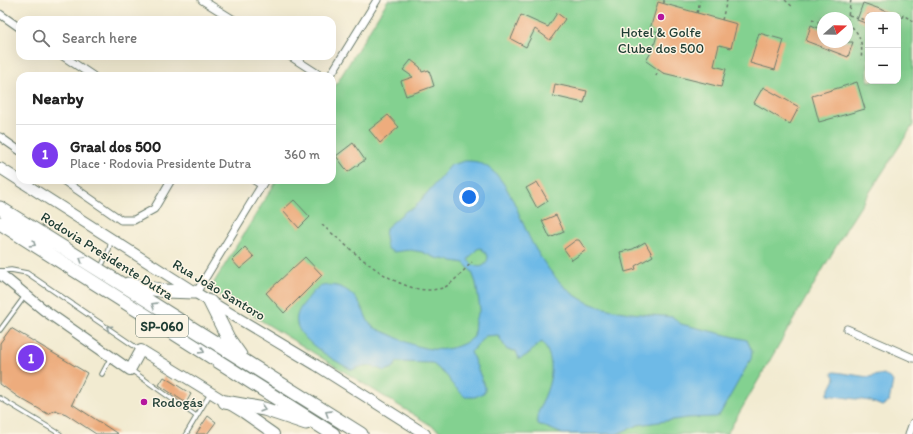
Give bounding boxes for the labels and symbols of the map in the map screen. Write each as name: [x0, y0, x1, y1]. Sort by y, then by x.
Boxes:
marker: Hotel & Golfe Clube dos 500: [656, 12, 666, 22]
north arrow: [817, 12, 853, 48]
place label: Hotel & Golfe Clube dos 500: [618, 24, 704, 57]
your location: [459, 187, 479, 207]
street label: Rodovia Presidente Dutra: [38, 208, 177, 304]
one-way arrow: [29, 239, 36, 247]
one-way arrow: [79, 256, 86, 264]
street label: Rua João Santoro: [170, 256, 268, 324]
one-way arrow: [151, 302, 158, 309]
road number: SP-060: [136, 315, 188, 337]
one-way arrow: [106, 325, 113, 333]
pin: 1: [18, 343, 44, 373]
one-way arrow: [198, 346, 205, 354]
place label: Rodogás: [152, 394, 203, 411]
marker: Rodogás: [139, 397, 149, 407]
one-way arrow: [259, 404, 266, 413]
one-way arrow: [325, 411, 332, 418]

